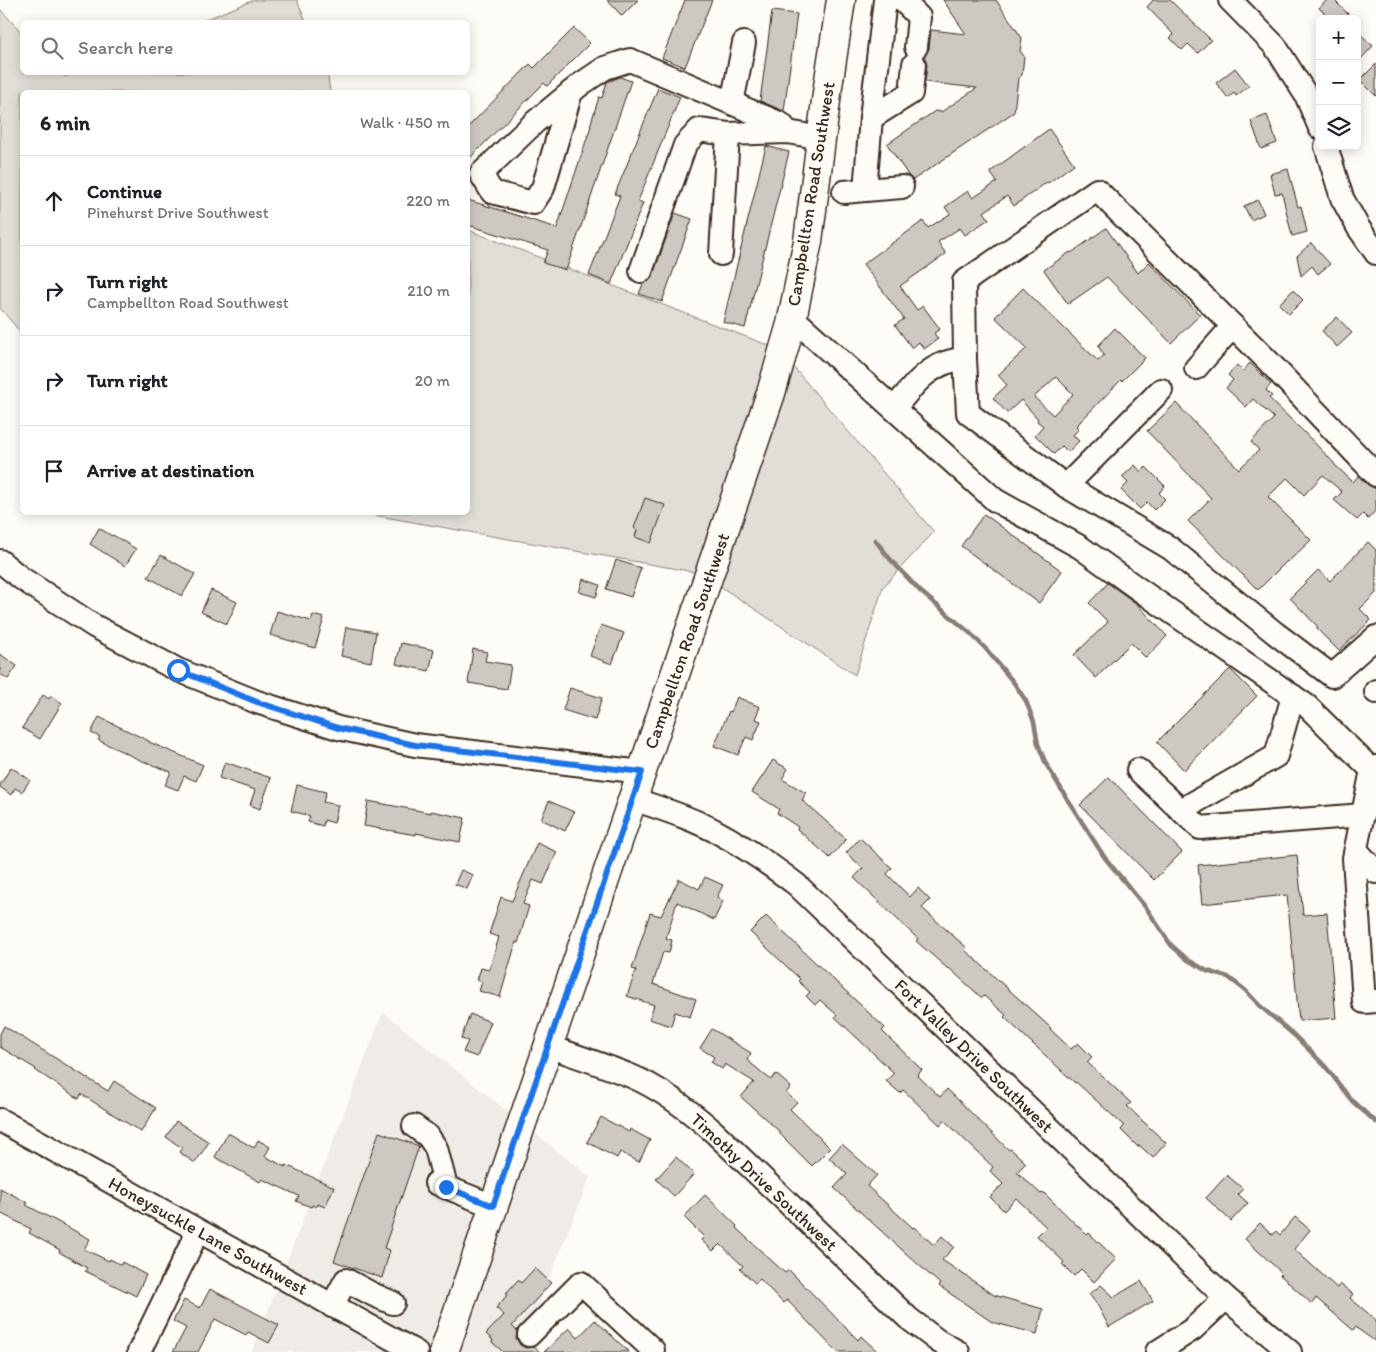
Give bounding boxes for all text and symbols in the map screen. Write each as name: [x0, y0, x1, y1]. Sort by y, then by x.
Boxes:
map controls: [1316, 15, 1361, 150]
button: +: [1316, 15, 1361, 60]
search box: [20, 20, 470, 75]
icon: search: [38, 34, 66, 62]
text: Search here: [78, 36, 173, 59]
button: −: [1316, 60, 1361, 105]
street label: Campbellton Road Southwest: [782, 80, 840, 308]
button: layers: [1316, 105, 1361, 150]
text: 6 min: [40, 110, 90, 135]
text: Walk · 450 m: [360, 113, 450, 132]
text: Continue: [87, 180, 162, 203]
icon: ahead: [40, 187, 68, 215]
text: 220 m: [406, 191, 450, 210]
text: Pinehurst Drive Southwest: [87, 203, 269, 222]
text: Turn right: [87, 270, 168, 293]
icon: right: [40, 277, 68, 305]
text: 210 m: [407, 281, 450, 300]
text: Campbellton Road Southwest: [87, 293, 289, 312]
icon: right: [40, 367, 68, 395]
text: Turn right: [87, 369, 168, 392]
text: 20 m: [415, 371, 450, 390]
icon: arrive: [40, 457, 68, 485]
text: Arrive at destination: [87, 459, 254, 482]
street label: Campbellton Road Southwest: [640, 530, 734, 752]
route start: [167, 659, 190, 682]
street label: Fort Valley Drive Southwest: [890, 974, 1058, 1138]
street label: Timothy Drive Southwest: [686, 1108, 842, 1256]
street label: Honeysuckle Lane Southwest: [105, 1172, 312, 1300]
route end: [435, 1176, 458, 1199]

